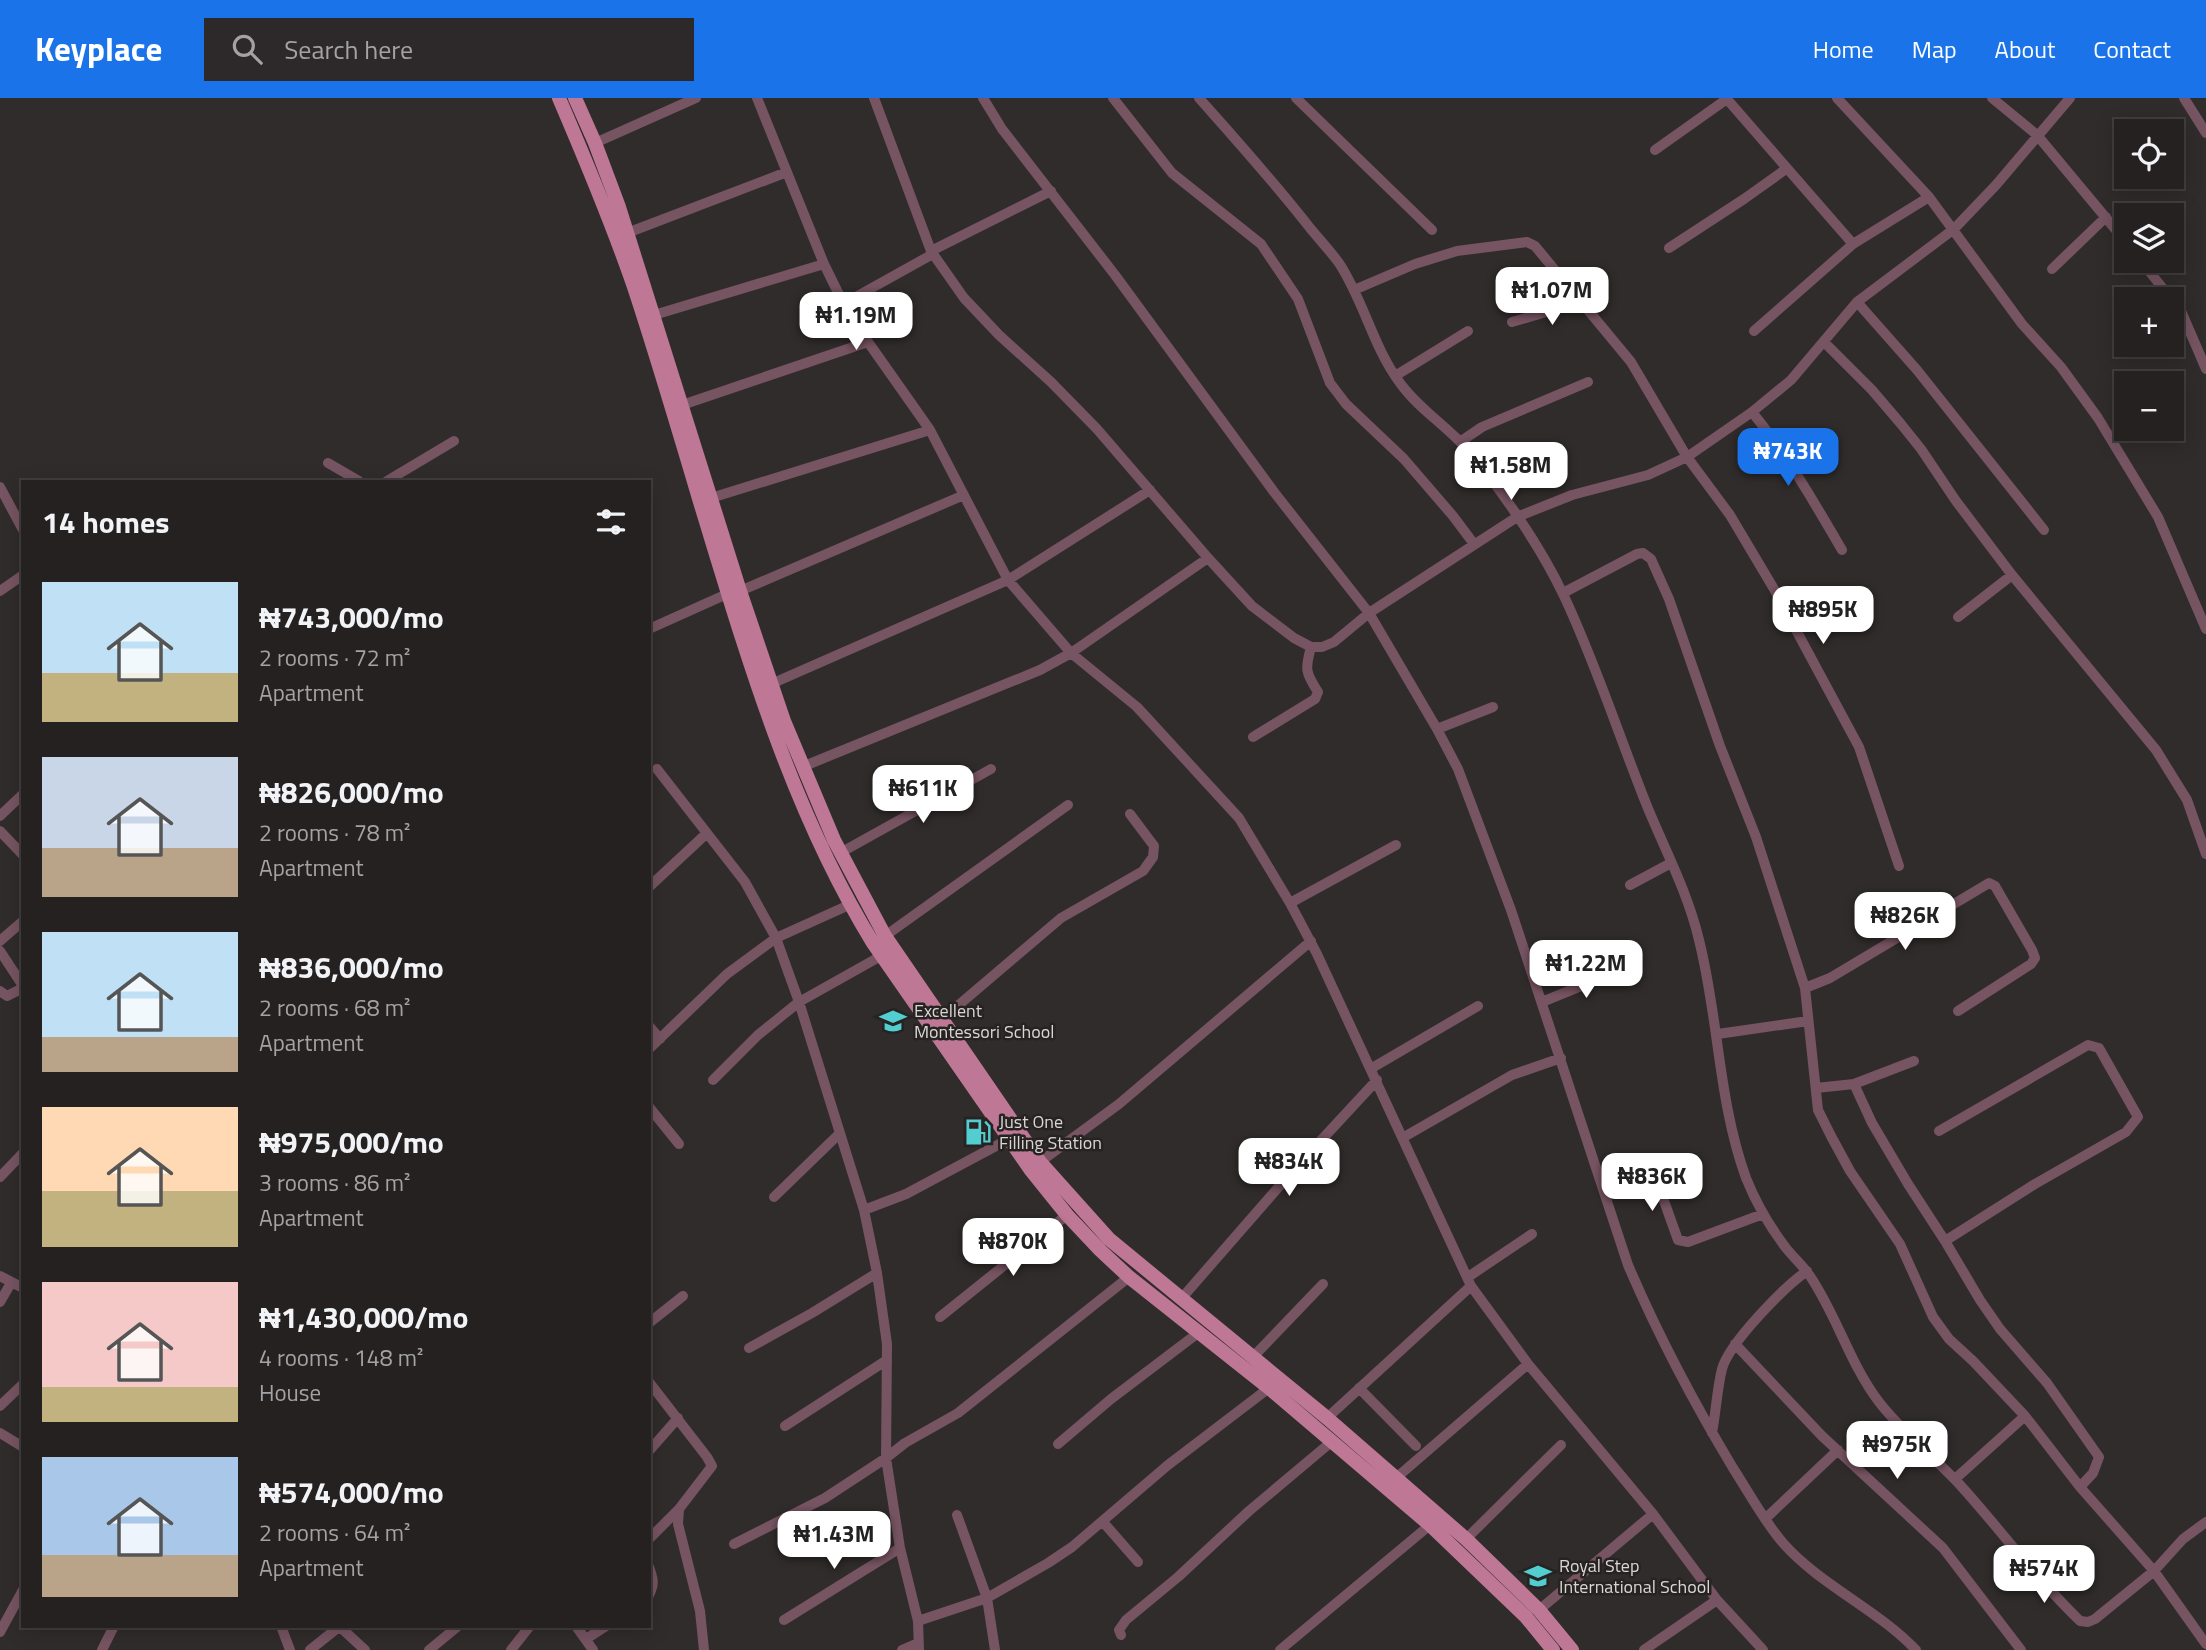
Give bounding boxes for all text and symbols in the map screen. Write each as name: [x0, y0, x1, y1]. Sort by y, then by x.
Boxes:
search box: [204, 18, 694, 81]
text: Keyplace: [35, 24, 162, 74]
icon: search: [228, 30, 266, 68]
text: Search here: [284, 30, 413, 69]
text: Home: [1813, 31, 1874, 67]
text: Map: [1912, 31, 1957, 67]
text: About: [1995, 31, 2055, 67]
text: Contact: [2093, 31, 2171, 67]
map controls: [2114, 119, 2184, 441]
button: locate: [2114, 119, 2184, 189]
button: layers: [2114, 203, 2184, 273]
pin: ₦1.07M: [1495, 268, 1609, 327]
text: ₦1.07M: [1512, 272, 1592, 307]
button: +: [2114, 287, 2184, 357]
pin: ₦1.19M: [799, 292, 913, 352]
text: ₦1.19M: [816, 297, 896, 332]
button: −: [2114, 371, 2184, 441]
pin: ₦743K: [1739, 428, 1837, 488]
text: ₦743K: [1754, 433, 1822, 468]
pin: ₦1.58M: [1454, 442, 1568, 502]
text: ₦1.58M: [1471, 447, 1551, 482]
text: 14 homes: [42, 499, 169, 545]
icon: filters: [592, 503, 630, 541]
pin: ₦895K: [1774, 587, 1872, 646]
text: ₦895K: [1789, 591, 1857, 626]
text: ₦743,000/mo: [259, 594, 444, 640]
icon: home: [98, 610, 182, 694]
text: 2 rooms · 72 m²: [259, 640, 410, 675]
text: Apartment: [259, 675, 364, 710]
pin: ₦611K: [874, 766, 972, 825]
text: ₦826,000/mo: [259, 769, 444, 815]
text: ₦611K: [889, 770, 957, 805]
icon: home: [98, 785, 182, 869]
text: 2 rooms · 78 m²: [259, 815, 410, 850]
text: Apartment: [259, 850, 364, 885]
pin: ₦826K: [1856, 892, 1954, 952]
text: ₦826K: [1871, 897, 1939, 932]
pin: ₦1.22M: [1529, 940, 1643, 1000]
text: ₦836,000/mo: [259, 944, 444, 990]
text: ₦1.22M: [1546, 945, 1626, 980]
icon: home: [98, 960, 182, 1044]
text: 2 rooms · 68 m²: [259, 990, 410, 1025]
place label: Excellent Montessori School: [914, 997, 1054, 1045]
school or university icon: Excellent Montessori School: [878, 1006, 908, 1036]
text: Apartment: [259, 1025, 364, 1060]
place label: Just One Filling Station: [999, 1108, 1102, 1156]
fuel station icon: Just One Filling Station: [963, 1117, 993, 1147]
text: ₦975,000/mo: [259, 1119, 444, 1165]
icon: home: [98, 1135, 182, 1219]
pin: ₦834K: [1240, 1138, 1338, 1198]
text: ₦834K: [1255, 1143, 1323, 1178]
pin: ₦836K: [1603, 1154, 1701, 1213]
text: ₦836K: [1618, 1158, 1686, 1193]
text: 3 rooms · 86 m²: [259, 1165, 410, 1200]
text: Apartment: [259, 1200, 364, 1235]
pin: ₦870K: [964, 1218, 1062, 1278]
text: ₦870K: [979, 1223, 1047, 1258]
text: ₦1,430,000/mo: [259, 1294, 469, 1340]
icon: home: [98, 1310, 182, 1394]
text: 4 rooms · 148 m²: [259, 1340, 423, 1375]
text: House: [259, 1375, 321, 1410]
pin: ₦975K: [1848, 1422, 1946, 1481]
text: ₦975K: [1863, 1426, 1931, 1461]
text: ₦574,000/mo: [259, 1469, 444, 1515]
icon: home: [98, 1485, 182, 1569]
pin: ₦1.43M: [777, 1512, 891, 1571]
text: 2 rooms · 64 m²: [259, 1515, 410, 1550]
text: ₦1.43M: [794, 1516, 874, 1551]
pin: ₦574K: [1995, 1546, 2093, 1605]
text: Apartment: [259, 1550, 364, 1585]
text: ₦574K: [2010, 1550, 2078, 1585]
place label: Royal Step International School: [1559, 1552, 1710, 1600]
school or university icon: Royal Step International School: [1523, 1561, 1553, 1591]

